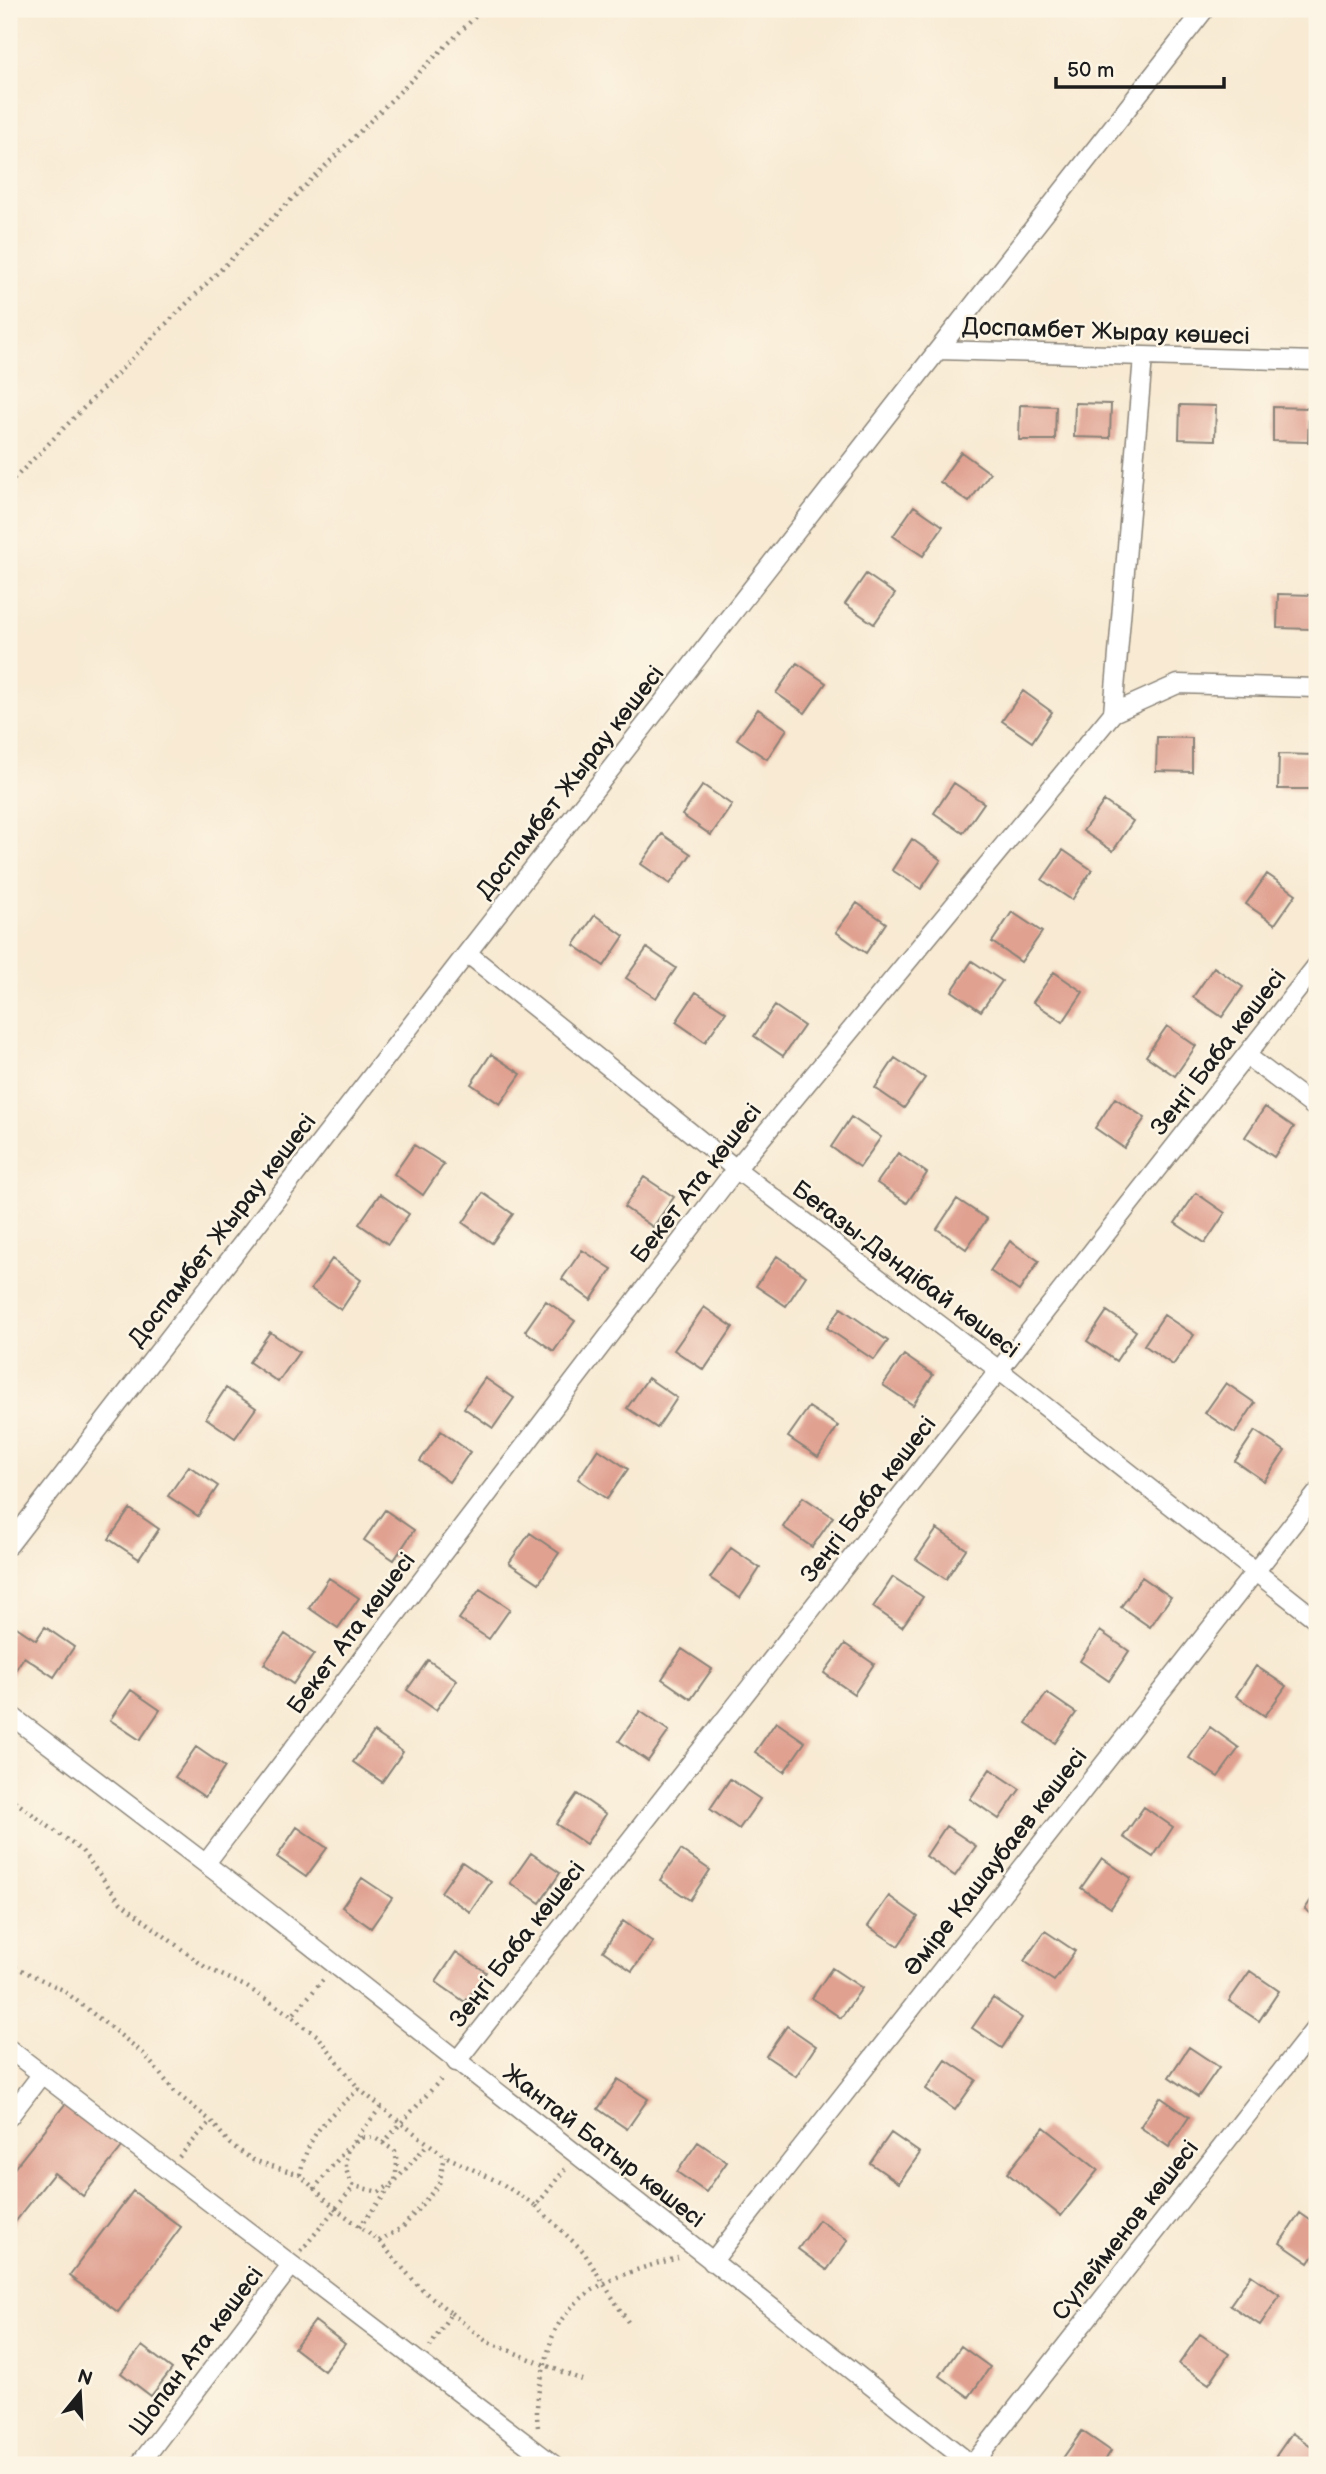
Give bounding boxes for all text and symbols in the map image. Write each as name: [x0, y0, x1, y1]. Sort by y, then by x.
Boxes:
scale bar: [1056, 46, 1224, 90]
text: 50 m: [1067, 58, 1114, 83]
street label: Доспамбет Жырау көшесі: [961, 312, 1250, 351]
street label: Доспамбет Жырау көшесі: [470, 660, 671, 905]
street label: Зеңгі Баба көшесі: [1144, 963, 1292, 1141]
street label: Бекет Ата көшесі: [625, 1098, 768, 1269]
street label: Доспамбет Жырау көшесі: [122, 1108, 323, 1353]
street label: Беғазы-Дәндібай көшесі: [786, 1174, 1025, 1364]
street label: Зеңгі Баба көшесі: [794, 1410, 942, 1588]
street label: Бекет Ата көшесі: [281, 1547, 422, 1720]
street label: Әміре Қашаубаев көшесі: [897, 1743, 1093, 1982]
street label: Зеңгі Баба көшесі: [443, 1855, 591, 2033]
street label: Жантай Батыр көшесі: [497, 2059, 710, 2234]
street label: Сүлейменов көшесі: [1046, 2134, 1205, 2326]
street label: Шопан Ата көшесі: [123, 2261, 270, 2442]
north arrow: [46, 2358, 116, 2428]
text: N: [74, 2365, 95, 2391]

